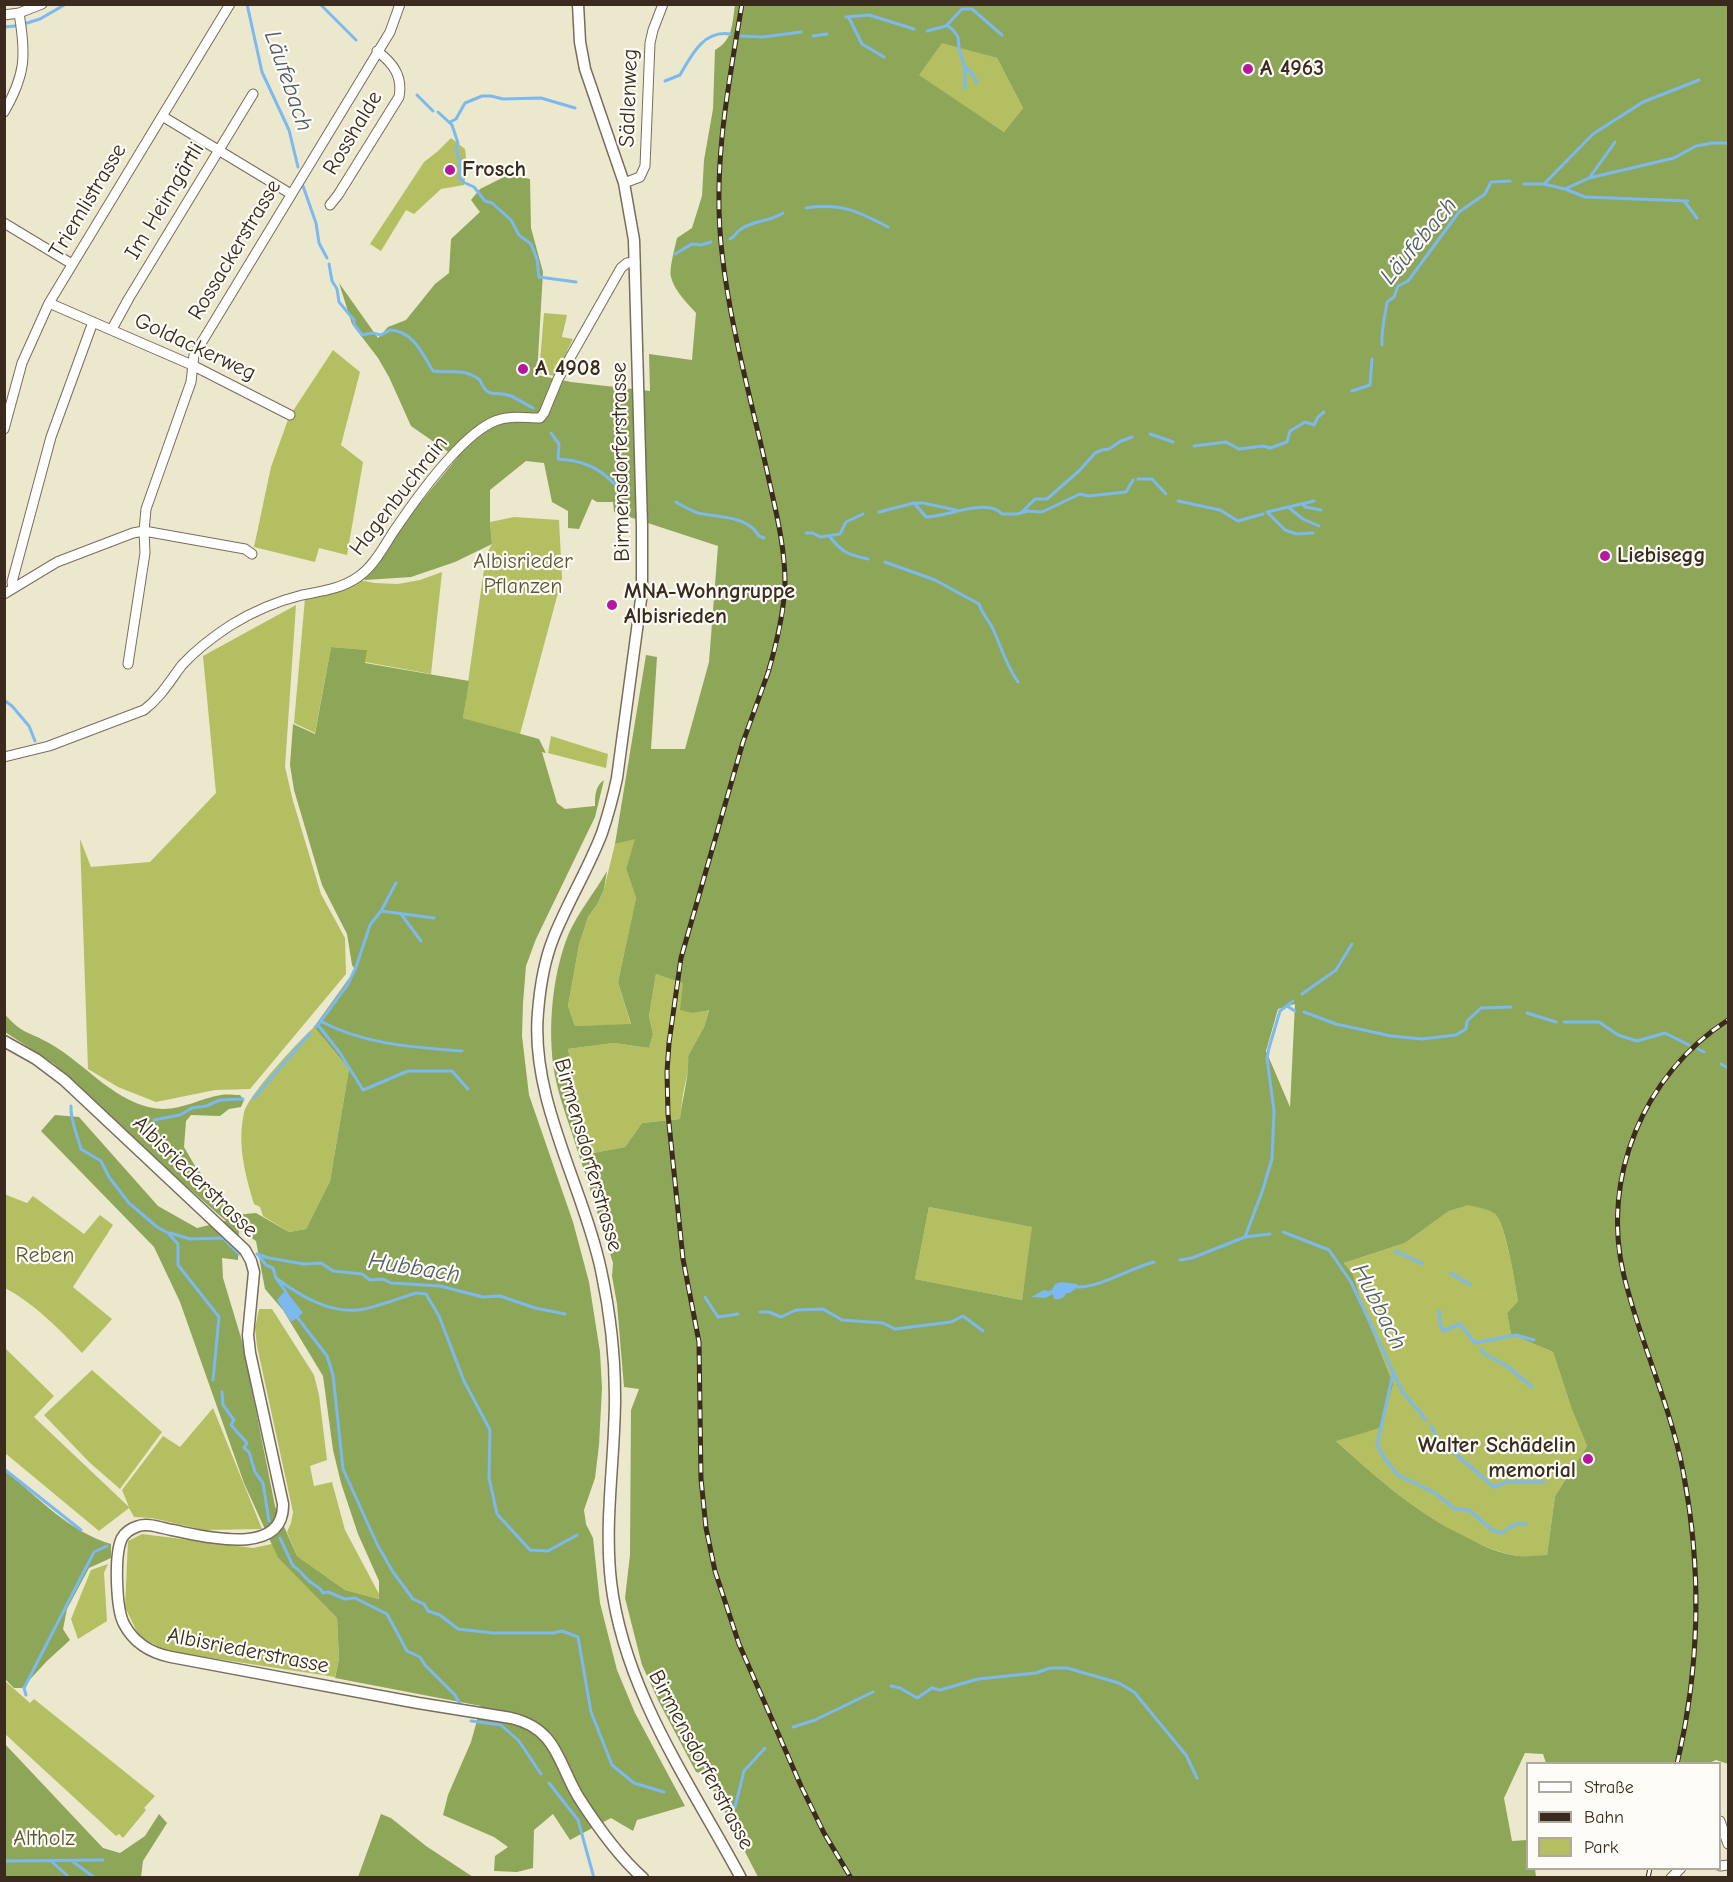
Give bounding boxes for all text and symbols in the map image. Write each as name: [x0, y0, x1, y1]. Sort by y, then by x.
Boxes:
water label: Läufebach: [257, 27, 319, 135]
street label: Sädlenweg: [614, 48, 644, 148]
place label: A 4963: [1260, 56, 1324, 82]
marker: A 4963: [1241, 62, 1255, 76]
street label: Rosshalde: [318, 86, 388, 180]
street label: Im Heimgärtli: [120, 138, 210, 264]
street label: Triemlistrasse: [44, 139, 132, 263]
place label: Frosch: [462, 157, 526, 183]
marker: Frosch: [443, 163, 457, 177]
street label: Rossackerstrasse: [183, 175, 287, 325]
water label: Läufebach: [1374, 192, 1464, 290]
street label: Goldackerweg: [130, 307, 260, 387]
place label: A 4908: [535, 356, 601, 382]
marker: A 4908: [516, 362, 530, 376]
street label: Birmensdorferstrasse: [606, 362, 636, 562]
street label: Hagenbuchrain: [344, 431, 454, 561]
place label: Liebisegg: [1617, 543, 1706, 569]
park label: Albisrieder Pflanzen: [473, 549, 573, 600]
marker: Liebisegg: [1598, 549, 1612, 563]
place label: MNA-Wohngruppe Albisrieden: [624, 579, 795, 630]
marker: MNA-Wohngruppe Albisrieden: [605, 598, 619, 612]
street label: Birmensdorferstrasse: [548, 1055, 628, 1255]
street label: Albisriederstrasse: [127, 1111, 263, 1243]
park label: Reben: [16, 1243, 74, 1269]
water label: Hubbach: [366, 1247, 462, 1289]
water label: Hubbach: [1345, 1259, 1413, 1355]
place label: Walter Schädelin memorial: [1418, 1433, 1576, 1484]
marker: Walter Schädelin memorial: [1581, 1452, 1595, 1466]
street label: Albisriederstrasse: [165, 1622, 331, 1680]
street label: Birmensdorferstrasse: [642, 1666, 760, 1854]
legend: [1526, 1762, 1721, 1870]
text: Straße: [1584, 1777, 1634, 1798]
text: Bahn: [1584, 1807, 1624, 1828]
park label: Altholz: [13, 1826, 75, 1852]
text: Park: [1584, 1837, 1618, 1858]

